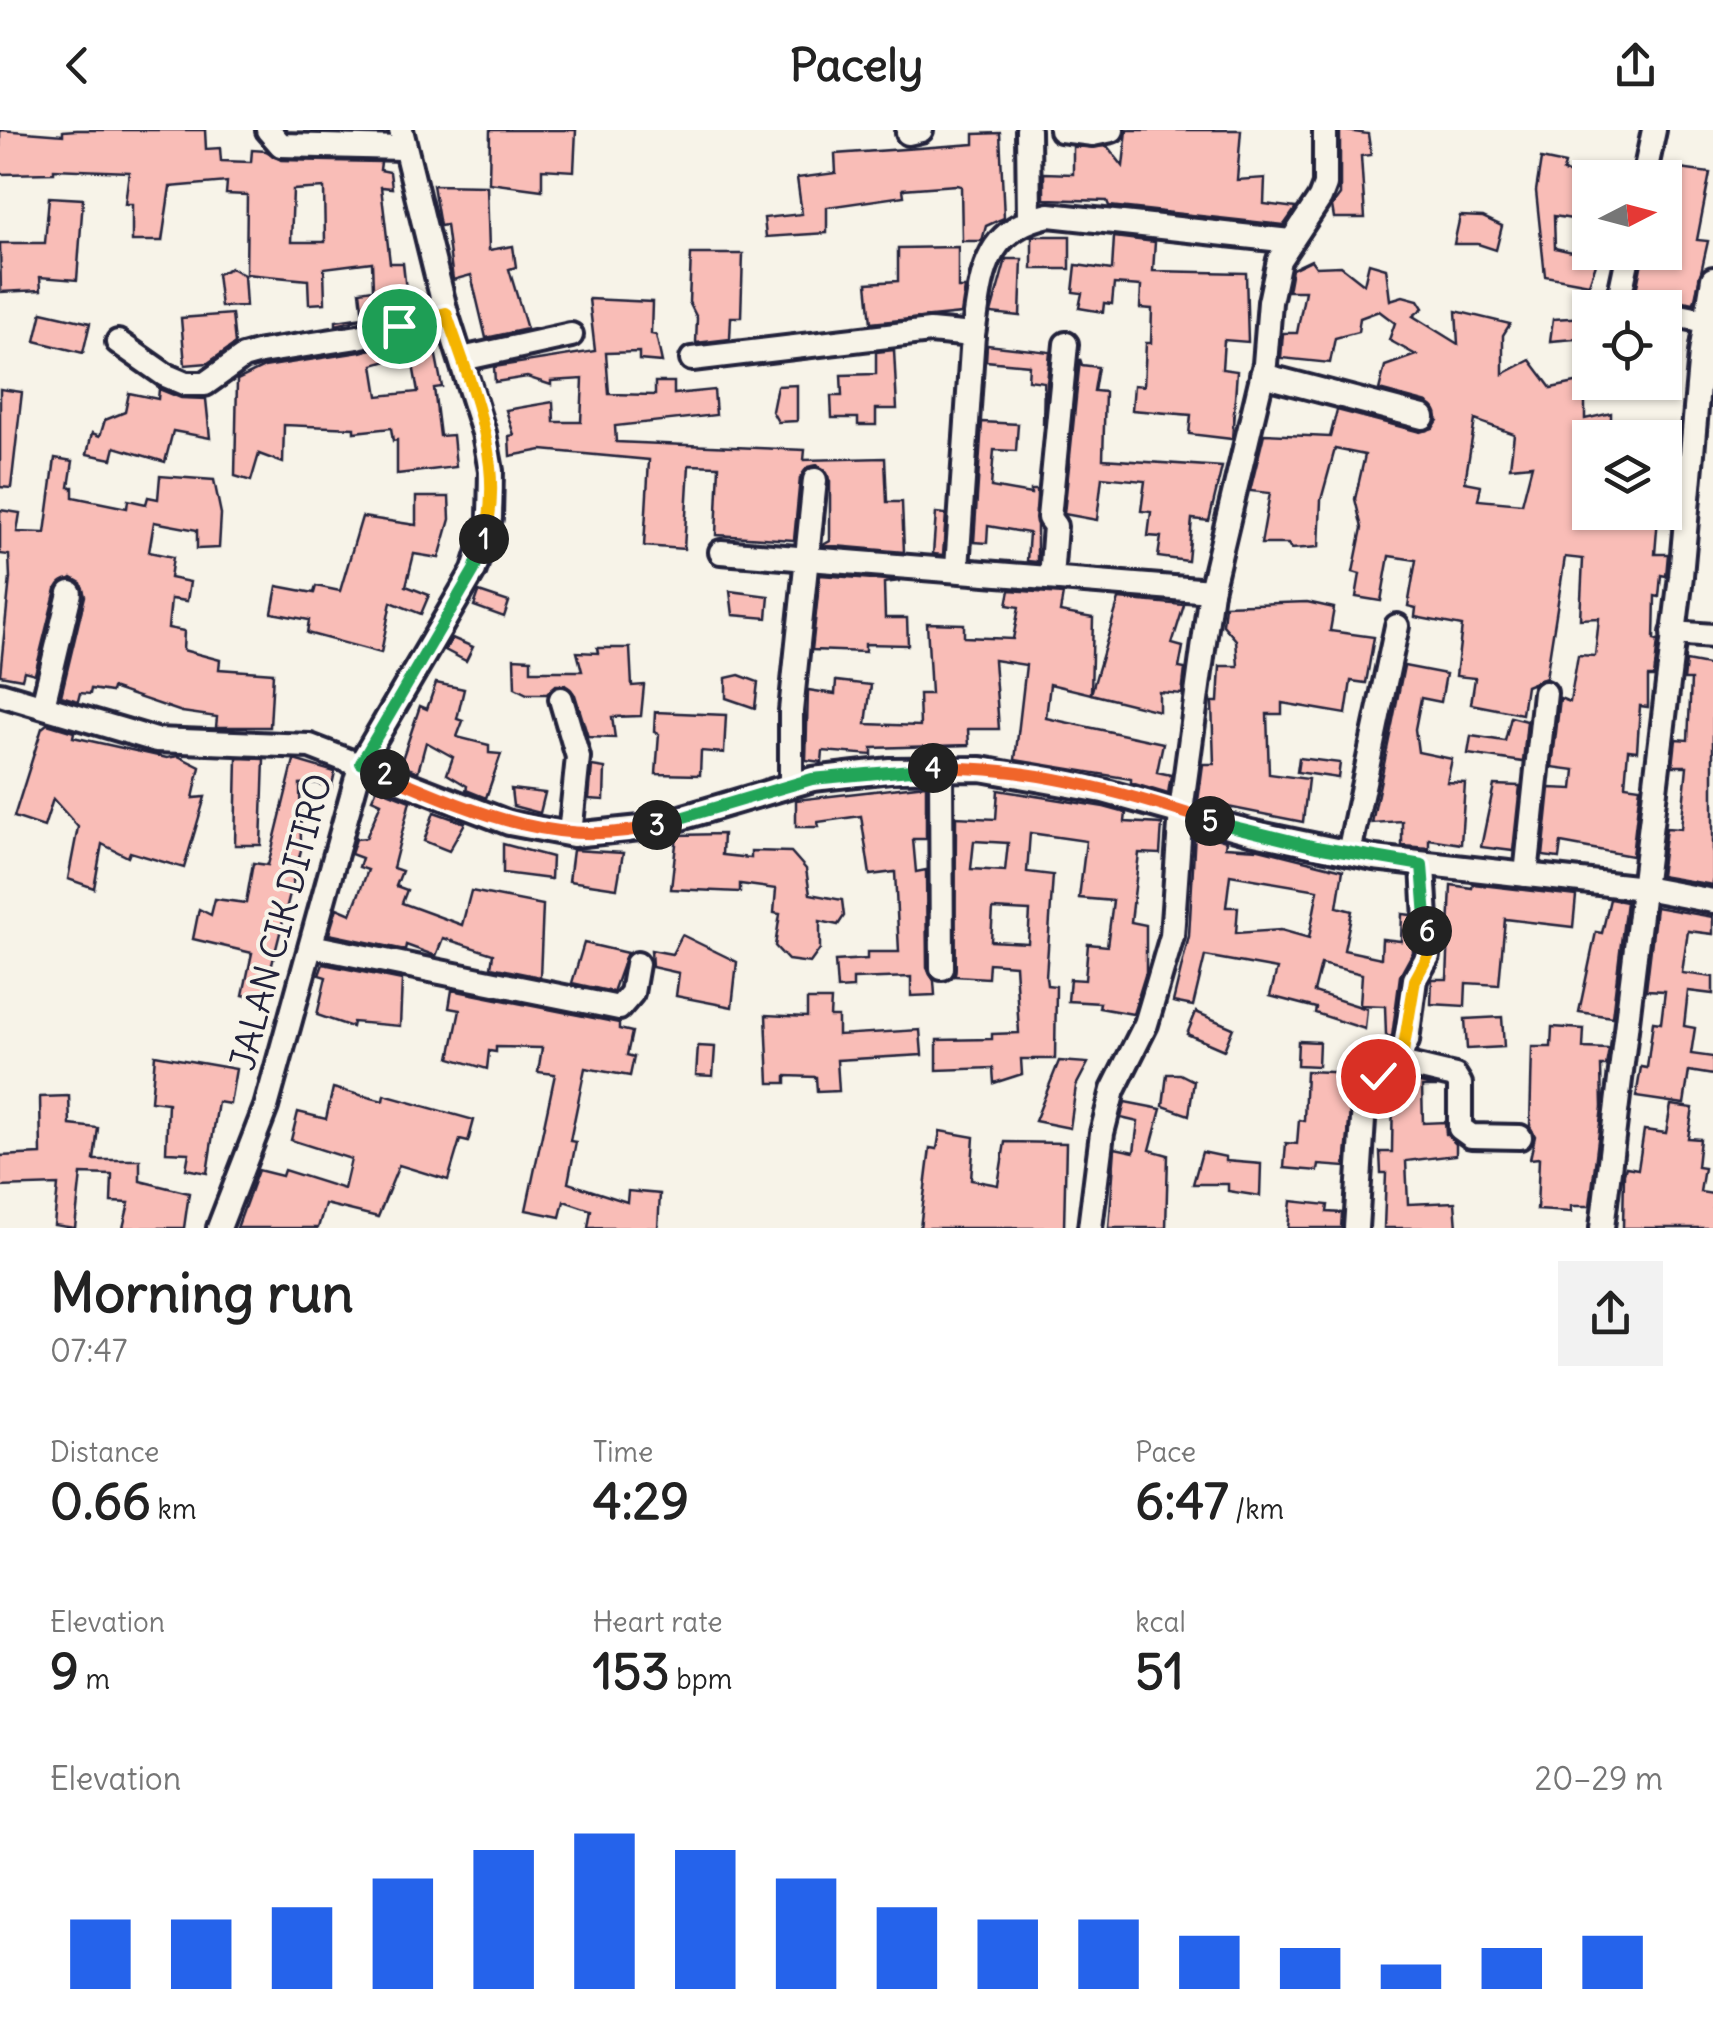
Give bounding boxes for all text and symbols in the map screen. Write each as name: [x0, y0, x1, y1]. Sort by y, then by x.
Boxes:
text: Pacely: [790, 37, 923, 93]
icon: back: [50, 38, 105, 93]
icon: share: [1608, 38, 1663, 93]
north arrow: [1572, 160, 1682, 270]
map controls: [1572, 160, 1682, 530]
pin: [357, 284, 442, 369]
button: locate: [1572, 290, 1682, 400]
icon: arrive: [372, 299, 427, 354]
button: layers: [1572, 420, 1682, 530]
pin: 1: [459, 514, 509, 564]
text: 1: [478, 521, 490, 557]
pin: 4: [908, 743, 958, 793]
pin: 2: [360, 749, 410, 799]
text: 4: [925, 750, 941, 786]
text: 2: [377, 756, 393, 792]
street label: JALAN CIK DITIRO: [219, 769, 341, 1075]
pin: 5: [1185, 796, 1235, 846]
pin: 3: [632, 800, 682, 850]
text: 5: [1202, 803, 1218, 839]
text: 3: [649, 807, 665, 843]
pin: 6: [1402, 906, 1452, 956]
text: 6: [1419, 913, 1435, 949]
pin: [1336, 1034, 1421, 1119]
icon: check: [1351, 1049, 1406, 1104]
text: Morning run: [50, 1258, 354, 1327]
button: share: [1558, 1261, 1663, 1366]
text: 07:47: [50, 1330, 127, 1371]
text: Distance: [50, 1434, 159, 1470]
text: Time: [593, 1434, 653, 1470]
text: Pace: [1135, 1434, 1196, 1470]
text: 0.66: [50, 1470, 151, 1533]
text: 4:29: [593, 1470, 689, 1533]
text: 6:47: [1135, 1470, 1228, 1533]
text: km: [151, 1491, 196, 1527]
text: /km: [1228, 1491, 1284, 1527]
text: Elevation: [50, 1604, 165, 1640]
text: Heart rate: [593, 1604, 723, 1640]
text: kcal: [1135, 1604, 1186, 1640]
text: 9: [50, 1640, 79, 1703]
text: 153: [593, 1640, 670, 1703]
text: 51: [1135, 1640, 1184, 1703]
text: m: [79, 1661, 110, 1697]
text: bpm: [670, 1661, 732, 1697]
text: Elevation: [50, 1758, 181, 1799]
text: 20–29 m: [1535, 1758, 1663, 1799]

